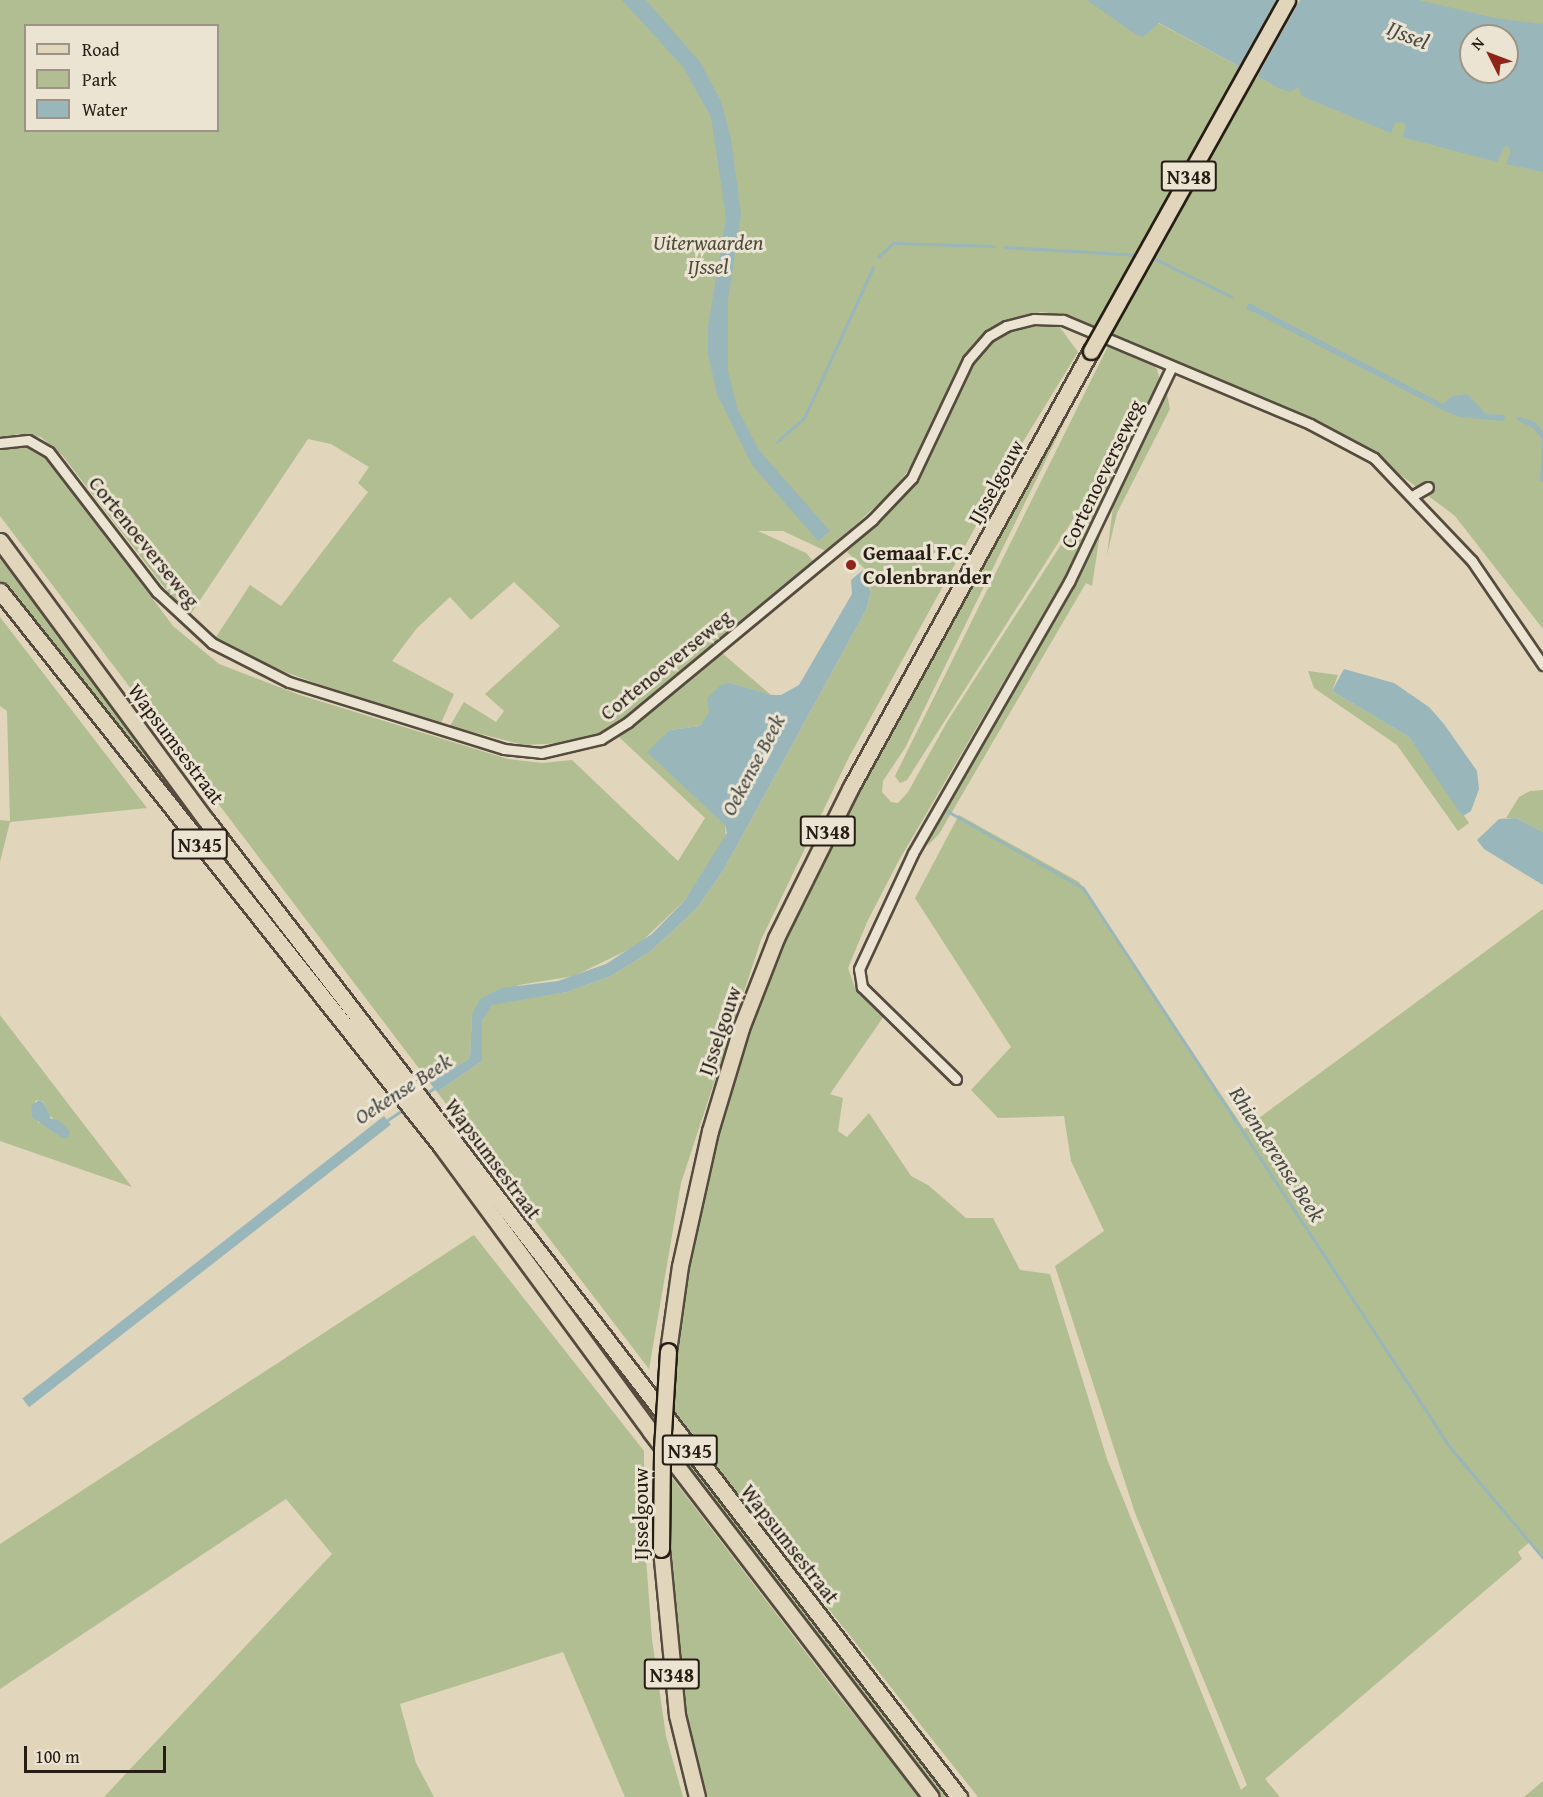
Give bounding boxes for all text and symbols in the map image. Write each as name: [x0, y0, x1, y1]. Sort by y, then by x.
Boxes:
water label: IJssel: [1383, 15, 1433, 55]
legend: [24, 24, 219, 132]
north arrow: [1459, 24, 1519, 84]
text: N: [1465, 31, 1490, 55]
text: Road: [82, 36, 120, 63]
text: Park: [82, 66, 117, 93]
text: Water: [82, 96, 127, 123]
road number: N348: [1160, 159, 1218, 193]
park label: Uiterwaarden IJssel: [653, 230, 763, 280]
street label: Cortenoeverseweg: [1055, 396, 1149, 552]
street label: IJsselgouw: [962, 435, 1030, 529]
street label: Cortenoeverseweg: [83, 471, 205, 613]
place label: Gemaal F.C. Colenbrander: [863, 540, 991, 590]
marker: Gemaal F.C. Colenbrander: [844, 558, 858, 572]
street label: Cortenoeverseweg: [595, 604, 737, 726]
street label: Wapsumsestraat: [122, 679, 230, 809]
water label: Oekense Beek: [715, 710, 791, 820]
road number: N348: [800, 814, 856, 848]
road number: N345: [172, 827, 228, 861]
street label: IJsselgouw: [693, 983, 747, 1079]
water label: Oekense Beek: [349, 1048, 457, 1130]
water label: Rhienderense Beek: [1224, 1082, 1330, 1226]
street label: Wapsumsestraat: [439, 1094, 547, 1224]
road number: N345: [662, 1433, 718, 1467]
street label: IJsselgouw: [628, 1468, 654, 1560]
street label: Wapsumsestraat: [735, 1479, 845, 1609]
road number: N348: [644, 1657, 700, 1691]
scale bar: [27, 1734, 170, 1772]
text: 100 m: [35, 1743, 80, 1770]

